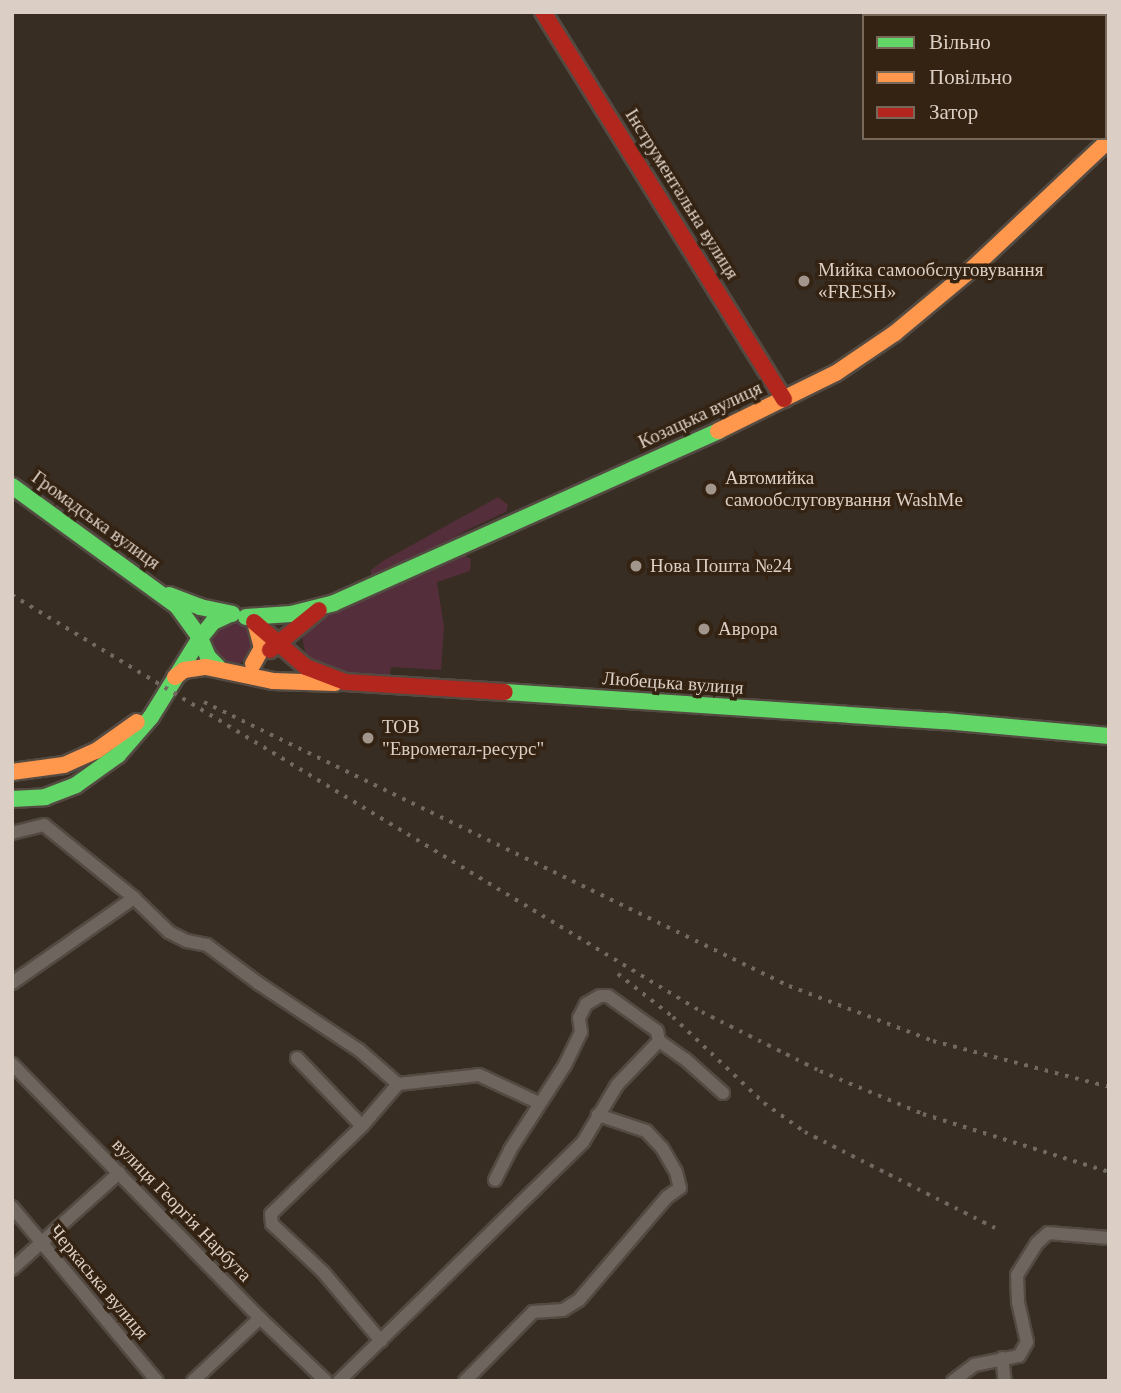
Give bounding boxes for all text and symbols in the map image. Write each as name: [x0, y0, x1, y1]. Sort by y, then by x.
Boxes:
legend: [862, 14, 1107, 140]
text: Вільно: [929, 30, 991, 54]
text: Повільно: [929, 65, 1012, 89]
text: Затор: [929, 100, 978, 124]
street label: Інструментальна вулиця: [620, 105, 744, 283]
place label: Мийка самообслуговування «FRESH»: [818, 259, 1043, 303]
marker: Мийка самообслуговування «FRESH»: [796, 273, 812, 289]
street label: Козацька вулиця: [635, 376, 765, 454]
street label: Громадська вулиця: [27, 466, 165, 574]
place label: Автомийка самообслуговування WashMe: [725, 467, 963, 511]
marker: Автомийка самообслуговування WashMe: [703, 481, 719, 497]
place label: Нова Пошта №24: [650, 555, 792, 577]
marker: Нова Пошта №24: [628, 558, 644, 574]
place label: Аврора: [718, 618, 778, 640]
marker: Аврора: [696, 621, 712, 637]
street label: Любецька вулиця: [602, 667, 744, 699]
place label: ТОВ "Еврометал-ресурс": [382, 716, 544, 760]
marker: ТОВ "Еврометал-ресурс": [360, 730, 376, 746]
street label: вулиця Георгія Нарбута: [107, 1133, 257, 1287]
street label: Черкаська вулиця: [44, 1220, 154, 1344]

